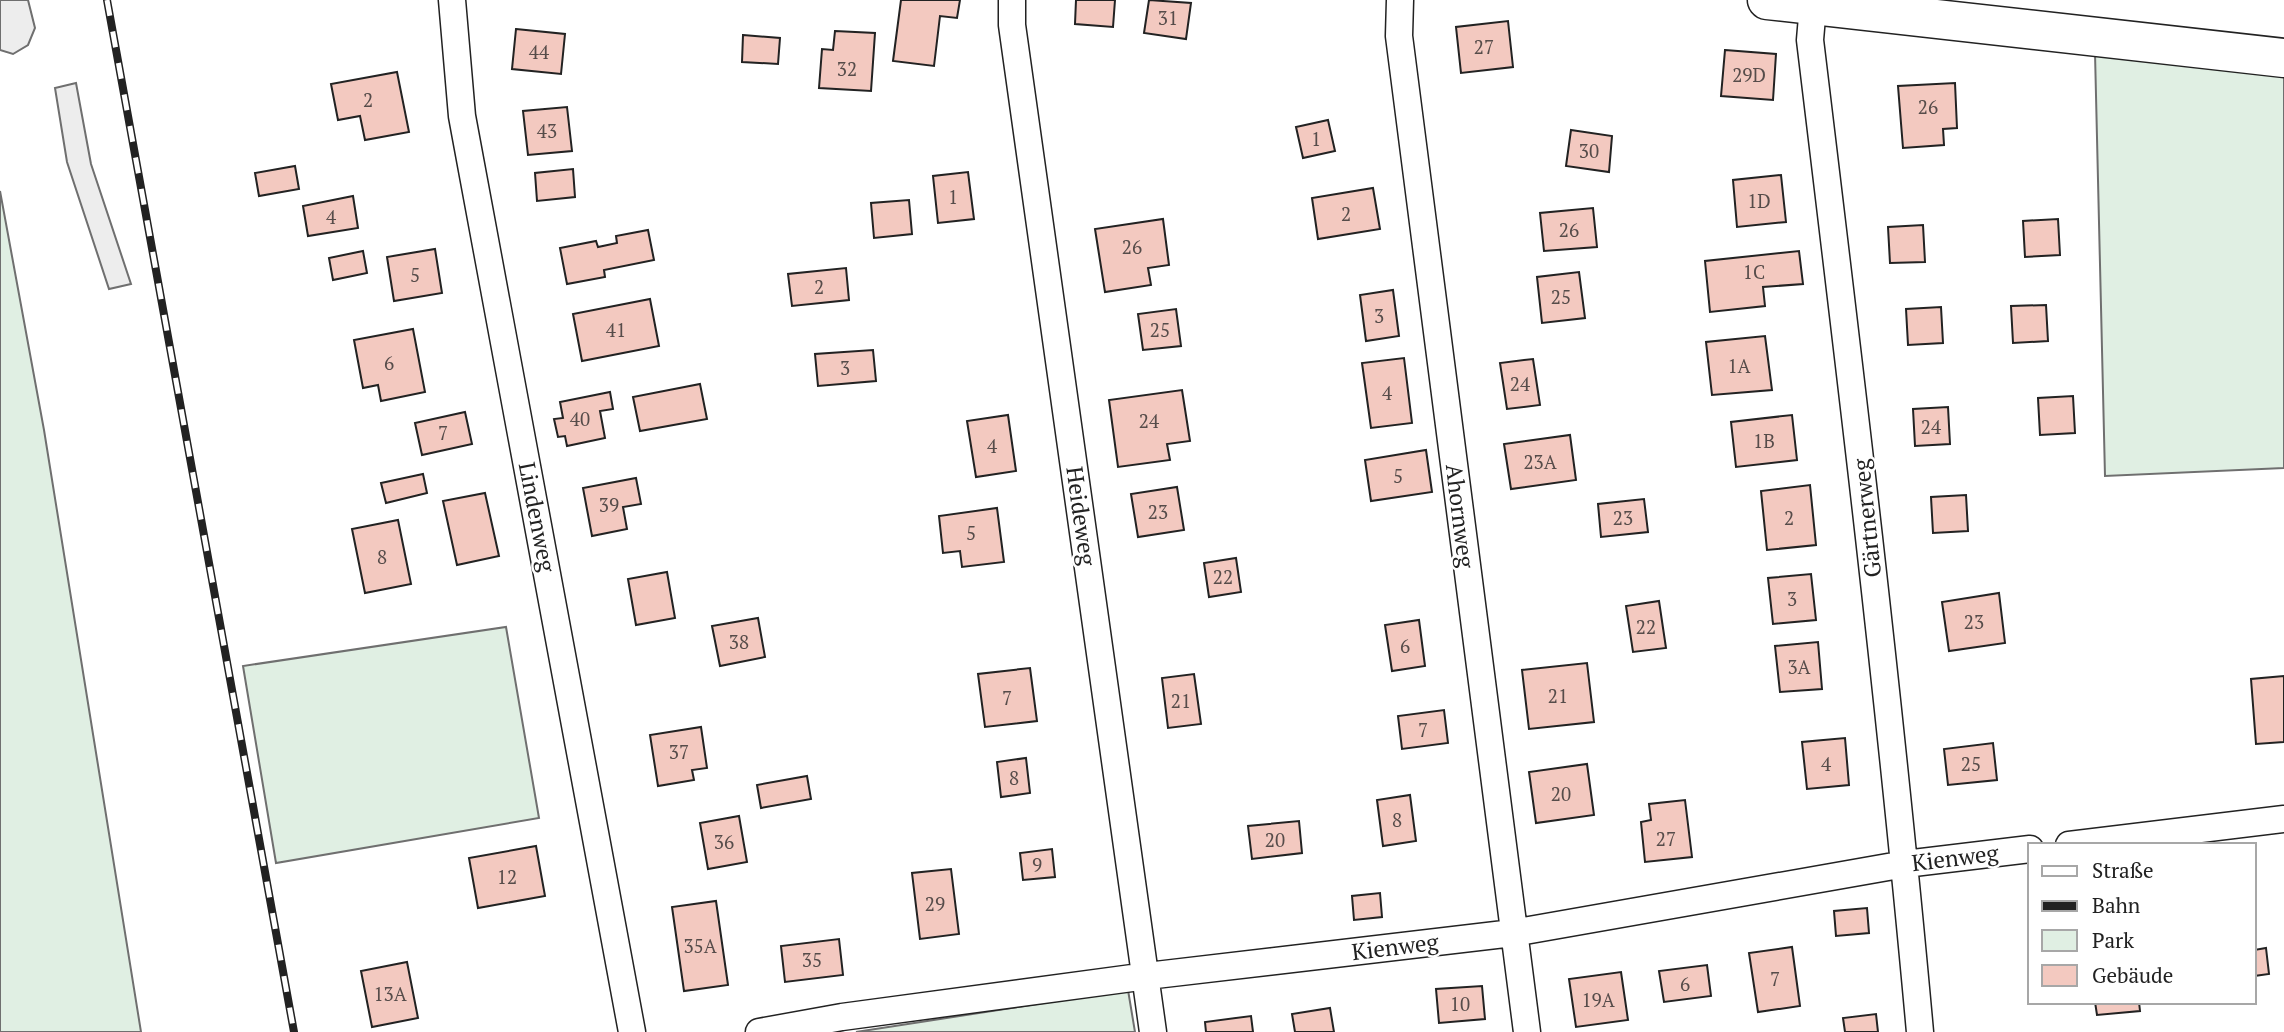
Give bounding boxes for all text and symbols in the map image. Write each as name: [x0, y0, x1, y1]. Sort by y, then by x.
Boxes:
house number: 31: [1158, 5, 1178, 30]
house number: 27: [1474, 34, 1494, 59]
house number: 44: [529, 39, 550, 64]
house number: 32: [837, 56, 857, 81]
house number: 29D: [1732, 62, 1766, 87]
house number: 2: [363, 87, 373, 112]
house number: 26: [1918, 94, 1938, 119]
house number: 43: [537, 118, 557, 143]
house number: 1: [1311, 126, 1321, 151]
house number: 30: [1579, 138, 1599, 163]
house number: 1: [948, 184, 958, 209]
house number: 1D: [1747, 188, 1771, 213]
house number: 2: [1341, 201, 1351, 226]
house number: 4: [326, 204, 337, 229]
house number: 26: [1559, 217, 1579, 242]
house number: 26: [1122, 234, 1142, 259]
house number: 1C: [1743, 259, 1765, 284]
house number: 5: [410, 262, 420, 287]
house number: 2: [814, 274, 824, 299]
house number: 25: [1551, 284, 1571, 309]
house number: 3: [1374, 303, 1384, 328]
house number: 41: [606, 317, 626, 342]
house number: 25: [1150, 317, 1170, 342]
house number: 6: [384, 350, 394, 375]
house number: 1A: [1727, 353, 1751, 378]
house number: 3: [840, 355, 850, 380]
house number: 24: [1510, 371, 1531, 396]
house number: 4: [1382, 380, 1393, 405]
house number: 40: [570, 406, 590, 431]
house number: 24: [1139, 408, 1160, 433]
house number: 24: [1921, 414, 1942, 439]
house number: 7: [438, 420, 448, 445]
house number: 1B: [1753, 428, 1775, 453]
house number: 4: [987, 433, 998, 458]
house number: 23A: [1523, 449, 1557, 474]
street label: Gärtnerweg: [1845, 456, 1888, 579]
street label: Lindenweg: [512, 459, 564, 575]
street label: Ahornweg: [1439, 462, 1482, 571]
house number: 5: [1393, 463, 1403, 488]
street label: Heideweg: [1059, 464, 1104, 568]
house number: 39: [599, 492, 619, 517]
house number: 23: [1148, 499, 1168, 524]
house number: 23: [1613, 505, 1633, 530]
house number: 2: [1784, 505, 1794, 530]
house number: 5: [966, 520, 976, 545]
house number: 8: [377, 544, 387, 569]
house number: 22: [1213, 564, 1233, 589]
house number: 3: [1787, 586, 1797, 611]
house number: 23: [1964, 609, 1984, 634]
house number: 22: [1636, 614, 1656, 639]
house number: 38: [729, 629, 749, 654]
house number: 6: [1400, 633, 1410, 658]
house number: 3A: [1787, 654, 1811, 679]
house number: 21: [1548, 683, 1568, 708]
house number: 7: [1002, 685, 1012, 710]
house number: 21: [1171, 688, 1191, 713]
house number: 7: [1418, 717, 1428, 742]
house number: 37: [669, 739, 689, 764]
house number: 4: [1821, 751, 1832, 776]
house number: 25: [1961, 751, 1981, 776]
house number: 8: [1009, 765, 1019, 790]
house number: 20: [1551, 781, 1571, 806]
house number: 8: [1392, 807, 1402, 832]
house number: 27: [1656, 826, 1676, 851]
house number: 20: [1265, 827, 1285, 852]
house number: 36: [714, 829, 734, 854]
street label: Kienweg: [1910, 837, 2001, 878]
legend: [2028, 843, 2256, 1004]
house number: 9: [1032, 852, 1042, 877]
text: Straße: [2092, 856, 2154, 884]
house number: 12: [497, 864, 517, 889]
house number: 29: [925, 891, 945, 916]
text: Bahn: [2092, 891, 2141, 919]
street label: Kienweg: [1350, 926, 1441, 967]
text: Park: [2092, 926, 2134, 954]
house number: 35A: [683, 933, 717, 958]
house number: 35: [802, 947, 822, 972]
text: Gebäude: [2092, 961, 2173, 989]
house number: 7: [1770, 966, 1780, 991]
house number: 6: [1680, 971, 1690, 996]
house number: 13A: [373, 981, 407, 1006]
house number: 19A: [1581, 987, 1615, 1012]
house number: 10: [1450, 991, 1470, 1016]

